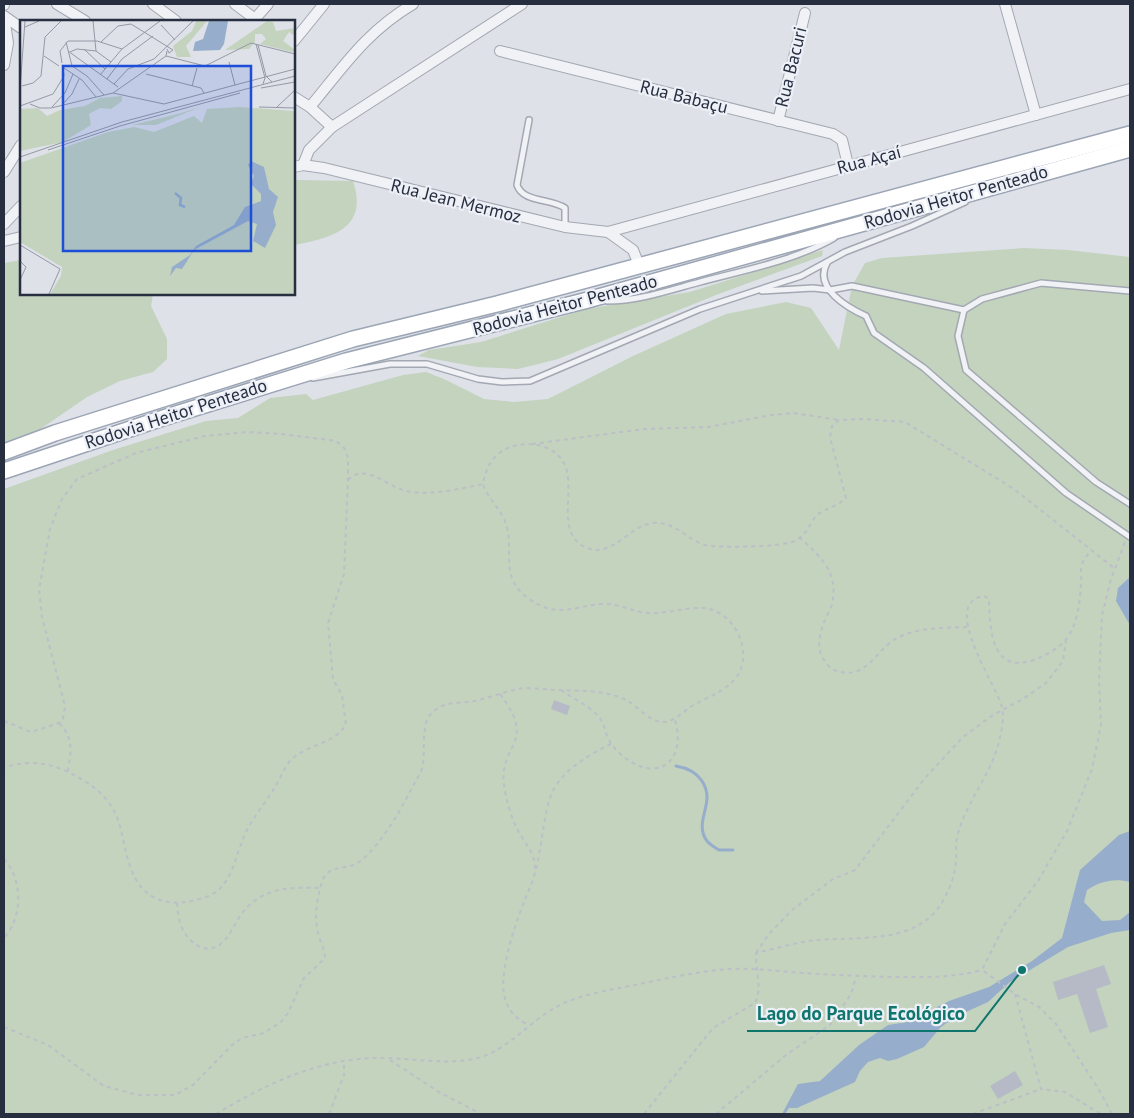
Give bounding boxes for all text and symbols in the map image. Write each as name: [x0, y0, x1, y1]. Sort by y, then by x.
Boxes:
inset map: [20, 20, 295, 295]
street label: Rua Bacuri: [769, 24, 812, 110]
street label: Rua Babaçu: [638, 74, 731, 119]
street label: Rua Açaí: [834, 140, 904, 179]
street label: Rodovia Heitor Penteado: [861, 159, 1050, 234]
street label: Rua Jean Mermoz: [389, 173, 524, 228]
street label: Rodovia Heitor Penteado: [470, 269, 660, 340]
street label: Rodovia Heitor Penteado: [82, 373, 270, 454]
callout: Lago do Parque Ecológico: [747, 997, 975, 1031]
text: Lago do Parque Ecológico: [757, 1001, 965, 1025]

